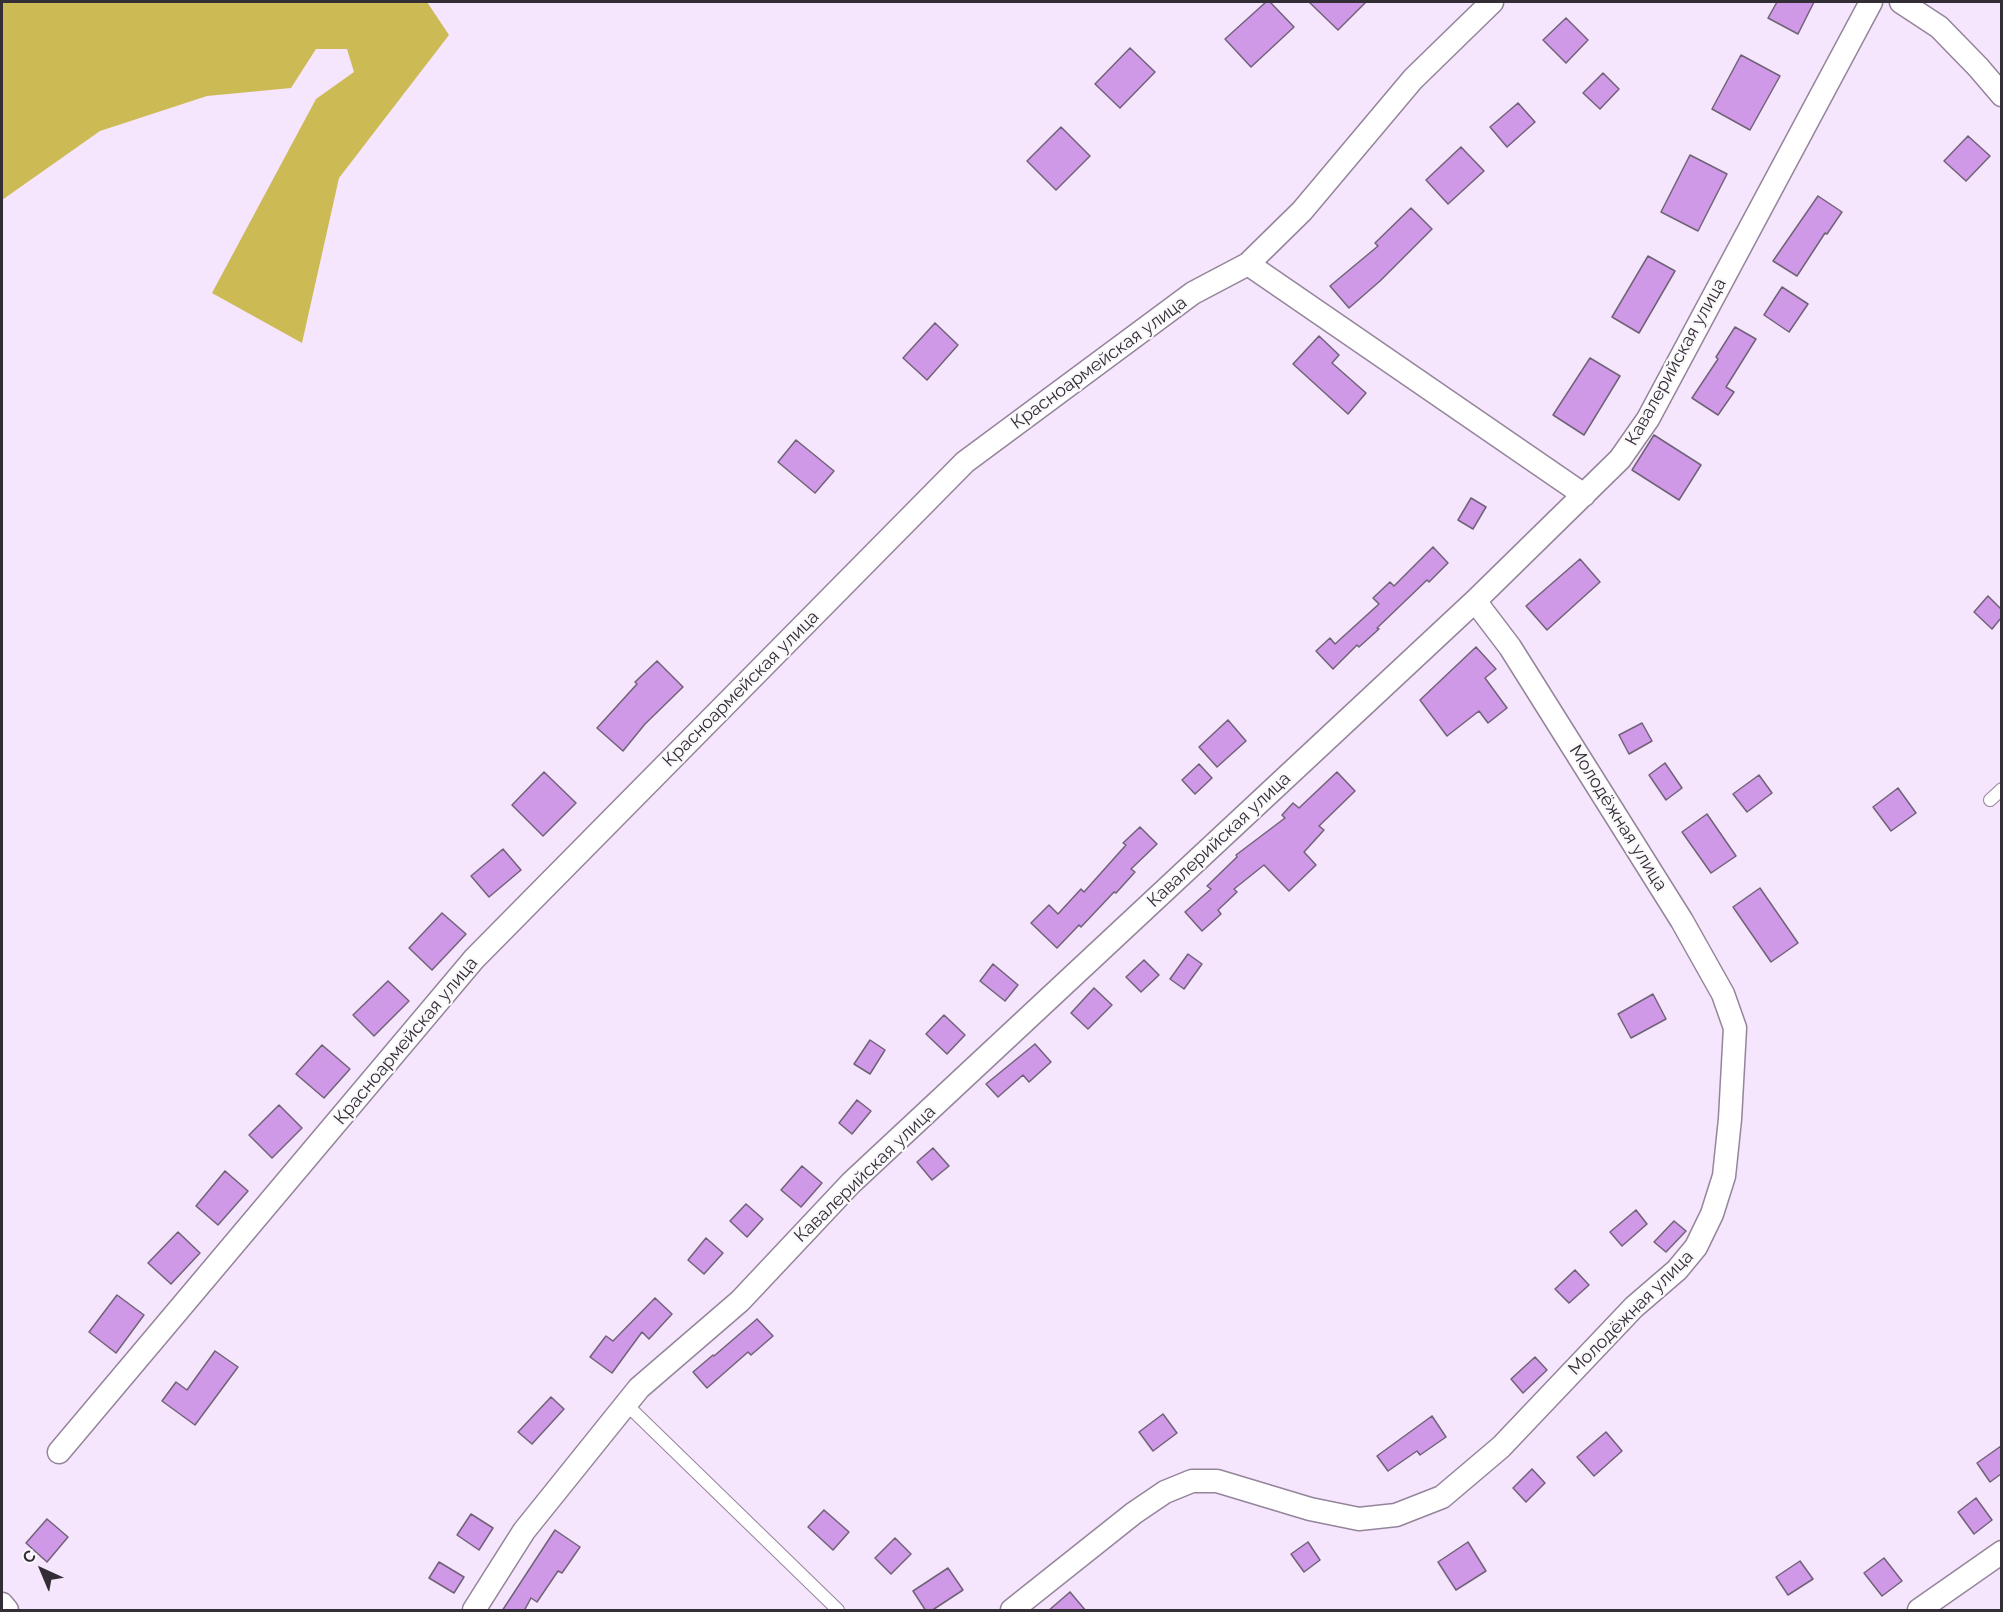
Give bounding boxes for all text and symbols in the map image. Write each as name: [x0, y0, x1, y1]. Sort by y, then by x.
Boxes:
street label: Кавалерийская улица: [1621, 275, 1731, 449]
street label: Красноармейская улица: [1007, 292, 1191, 434]
street label: Красноармейская улица: [658, 606, 824, 772]
street label: Молодёжная улица: [1564, 741, 1672, 895]
street label: Кавалерийская улица: [1143, 768, 1295, 912]
street label: Красноармейская улица: [330, 953, 482, 1129]
street label: Кавалерийская улица: [790, 1101, 940, 1247]
street label: Молодёжная улица: [1564, 1246, 1698, 1380]
north arrow: [12, 1540, 72, 1600]
text: С: [19, 1546, 40, 1567]

